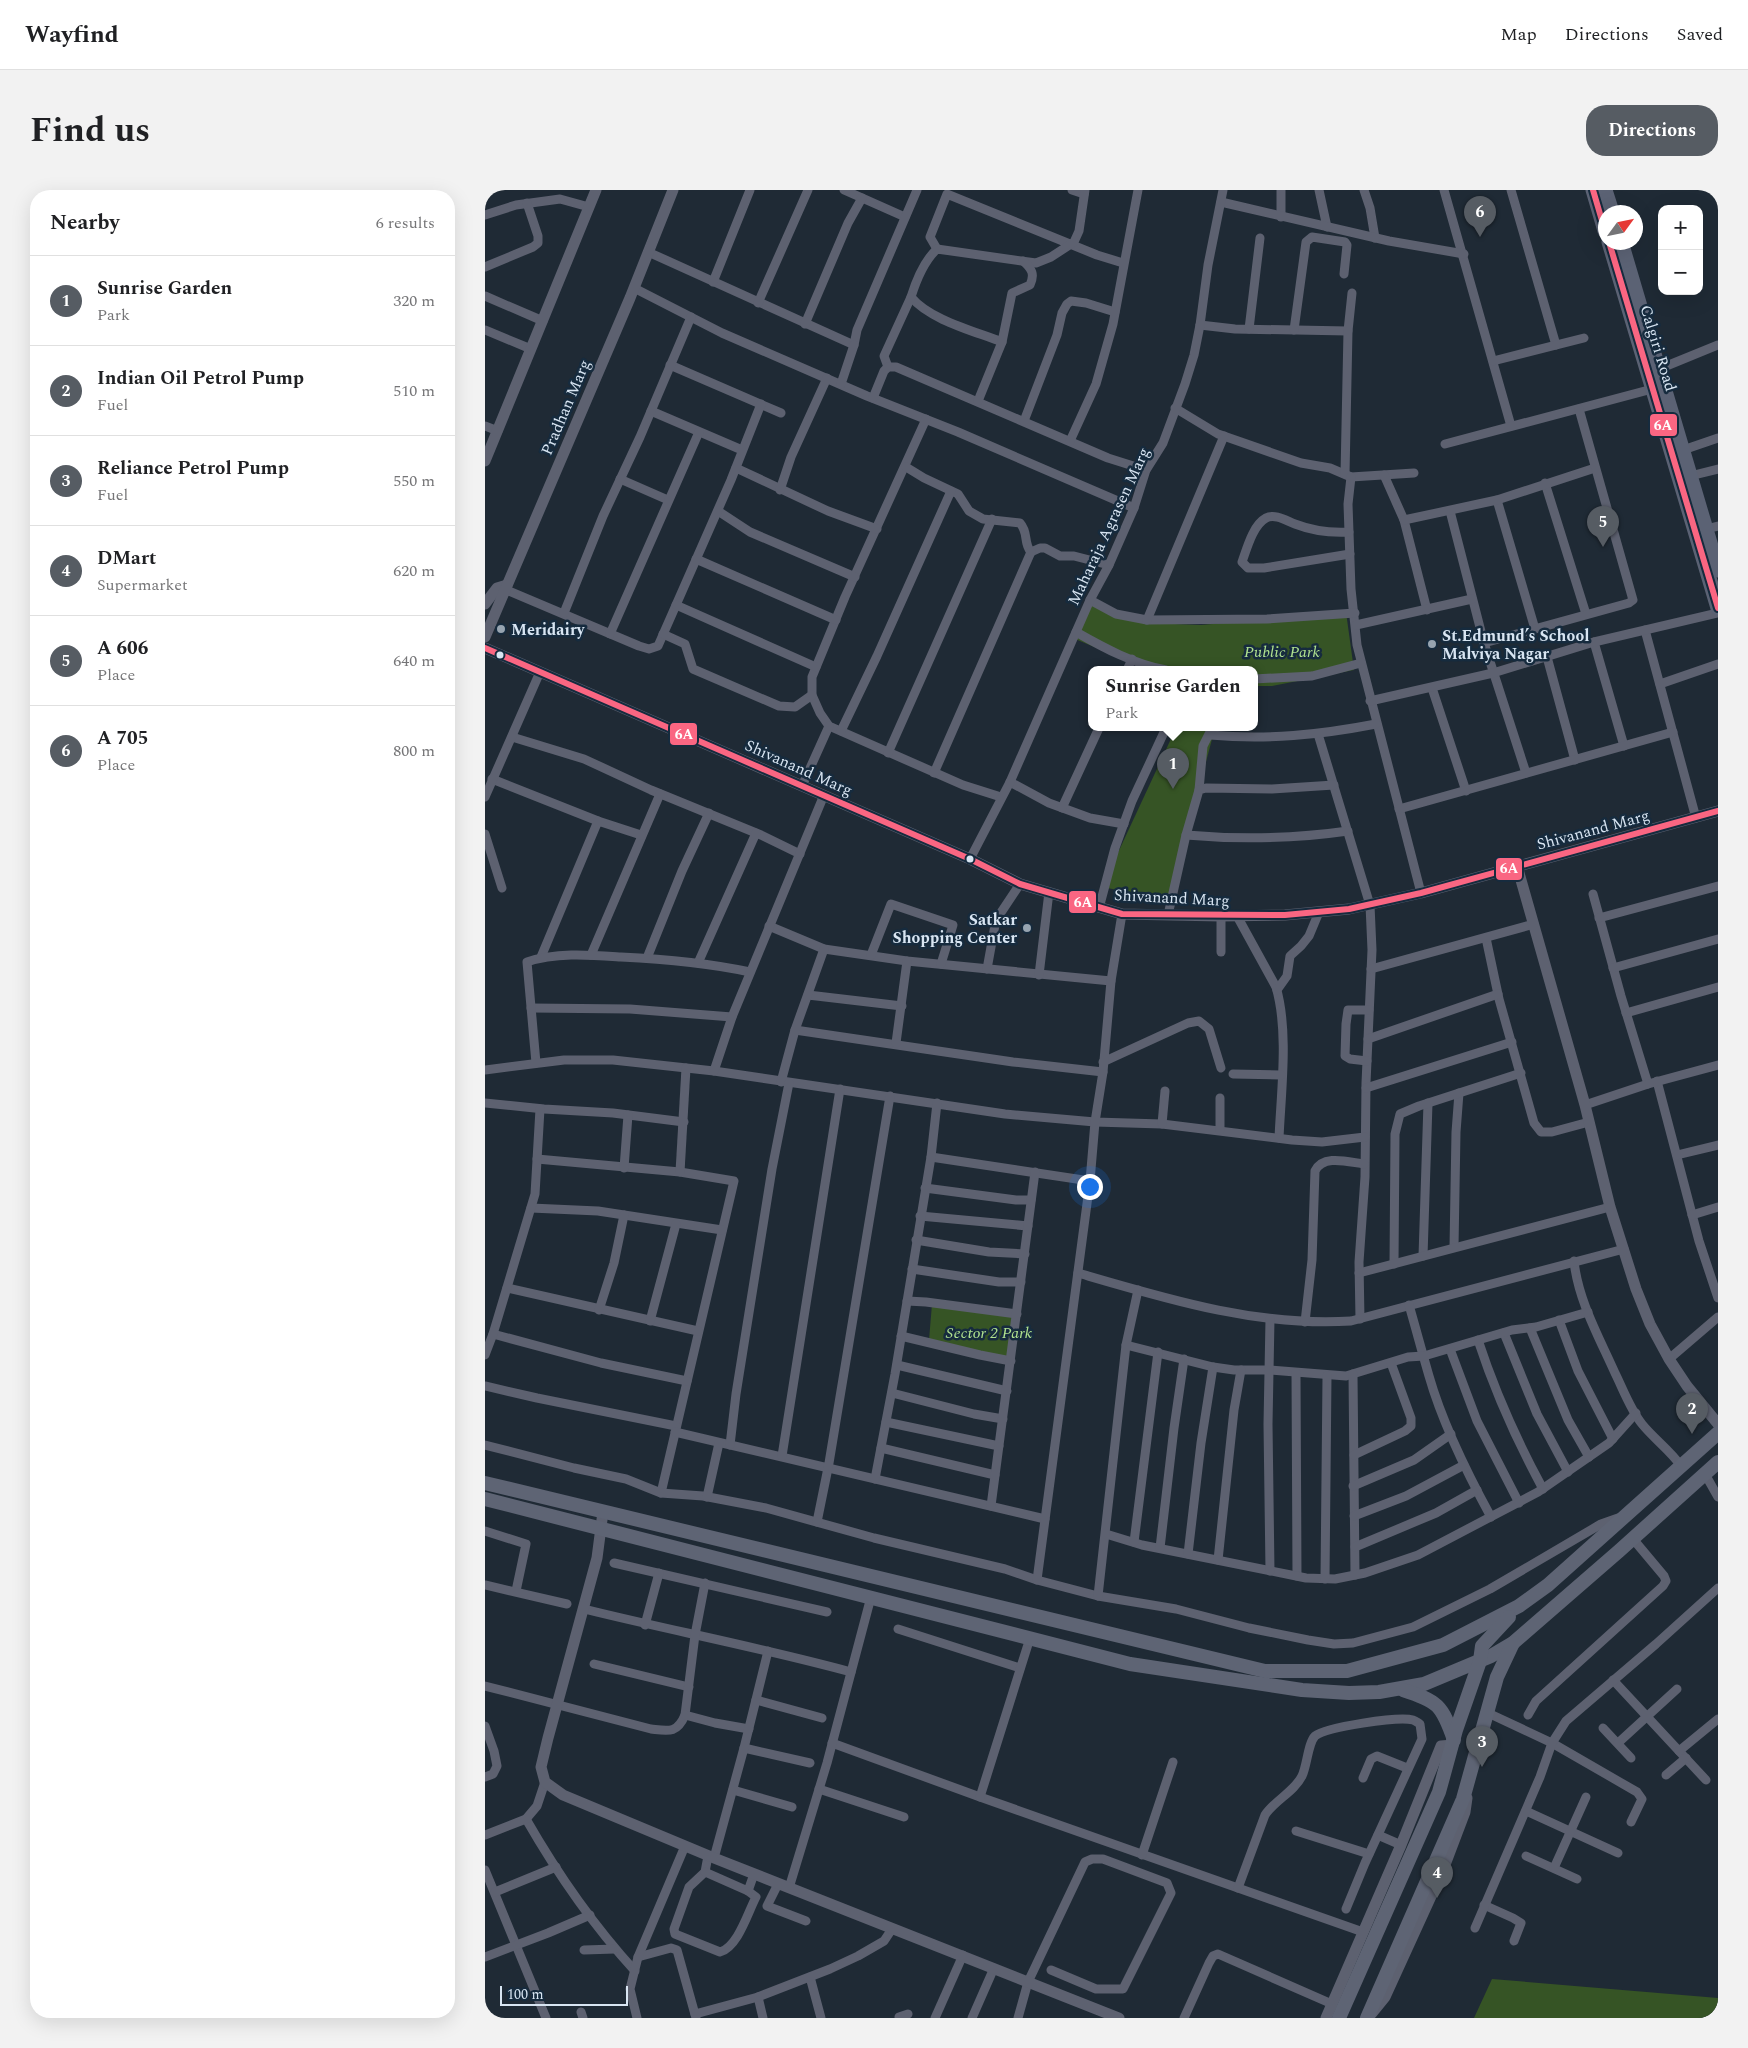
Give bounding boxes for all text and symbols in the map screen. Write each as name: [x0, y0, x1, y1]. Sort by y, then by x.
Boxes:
text: Wayfind: [25, 17, 119, 53]
text: Map: [1501, 21, 1537, 48]
text: Directions: [1565, 21, 1649, 48]
text: Saved: [1677, 21, 1723, 48]
text: Find us: [30, 104, 150, 157]
button: Directions: [1586, 105, 1718, 156]
pin: 6: [1464, 196, 1496, 237]
north arrow: [1598, 205, 1643, 250]
map controls: [1658, 205, 1703, 295]
button: +: [1658, 205, 1703, 250]
text: Nearby: [50, 207, 120, 239]
text: 6 results: [376, 211, 435, 235]
button: −: [1658, 250, 1703, 295]
text: Sunrise Garden: [97, 274, 232, 303]
text: 1: [62, 289, 70, 313]
text: 320 m: [393, 289, 435, 313]
street label: Calgiri Road: [1634, 302, 1683, 395]
text: Park: [97, 303, 130, 327]
street label: Pradhan Marg: [535, 356, 597, 459]
text: Indian Oil Petrol Pump: [97, 364, 304, 393]
text: 2: [62, 379, 70, 403]
text: 510 m: [393, 379, 435, 403]
text: Fuel: [97, 393, 128, 417]
line badge: 6A: [1649, 413, 1678, 437]
text: 6A: [1654, 415, 1673, 436]
street label: Maharaja Agrasen Marg: [1062, 443, 1156, 610]
text: Reliance Petrol Pump: [97, 454, 289, 483]
text: 3: [62, 469, 70, 493]
text: 550 m: [393, 469, 435, 493]
text: Fuel: [97, 483, 128, 507]
pin: 5: [1587, 506, 1619, 547]
text: DMart: [97, 544, 156, 573]
text: 4: [62, 559, 70, 583]
text: 620 m: [393, 559, 435, 583]
text: Supermarket: [97, 573, 188, 597]
place label: Meridairy: [511, 618, 586, 642]
marker: Meridairy: [495, 623, 507, 635]
place label: St.Edmund’s School Malviya Nagar: [1442, 624, 1589, 666]
text: A 606: [97, 634, 148, 663]
marker: St.Edmund’s School Malviya Nagar: [1426, 638, 1438, 650]
park label: Public Park: [1244, 640, 1320, 664]
text: 5: [62, 649, 70, 673]
text: 640 m: [393, 649, 435, 673]
unlabelled marker: [495, 650, 505, 660]
text: Place: [97, 663, 135, 687]
popup: [1088, 666, 1258, 731]
text: Sunrise Garden: [1105, 672, 1241, 701]
text: Park: [1105, 701, 1138, 725]
line badge: 6A: [669, 722, 698, 746]
text: A 705: [97, 724, 148, 753]
text: 6A: [675, 724, 694, 745]
street label: Shivanand Marg: [741, 733, 856, 802]
text: 6: [62, 739, 70, 763]
text: 800 m: [393, 739, 435, 763]
pin: 1: [1157, 748, 1189, 789]
text: Place: [97, 753, 135, 777]
street label: Shivanand Marg: [1534, 803, 1652, 857]
unlabelled marker: [965, 854, 975, 864]
line badge: 6A: [1495, 857, 1523, 881]
text: 6A: [1500, 858, 1519, 879]
street label: Shivanand Marg: [1113, 883, 1230, 913]
line badge: 6A: [1068, 890, 1097, 914]
text: 6A: [1074, 892, 1093, 913]
place label: Satkar Shopping Center: [893, 908, 1017, 950]
marker: Satkar Shopping Center: [1021, 922, 1033, 934]
your location: [1077, 1174, 1103, 1200]
park label: Sector 2 Park: [946, 1321, 1033, 1345]
pin: 2: [1676, 1393, 1708, 1434]
pin: 3: [1466, 1726, 1498, 1767]
pin: 4: [1421, 1857, 1453, 1898]
scale bar: [500, 1983, 627, 2006]
text: 100 m: [507, 1984, 544, 2005]

